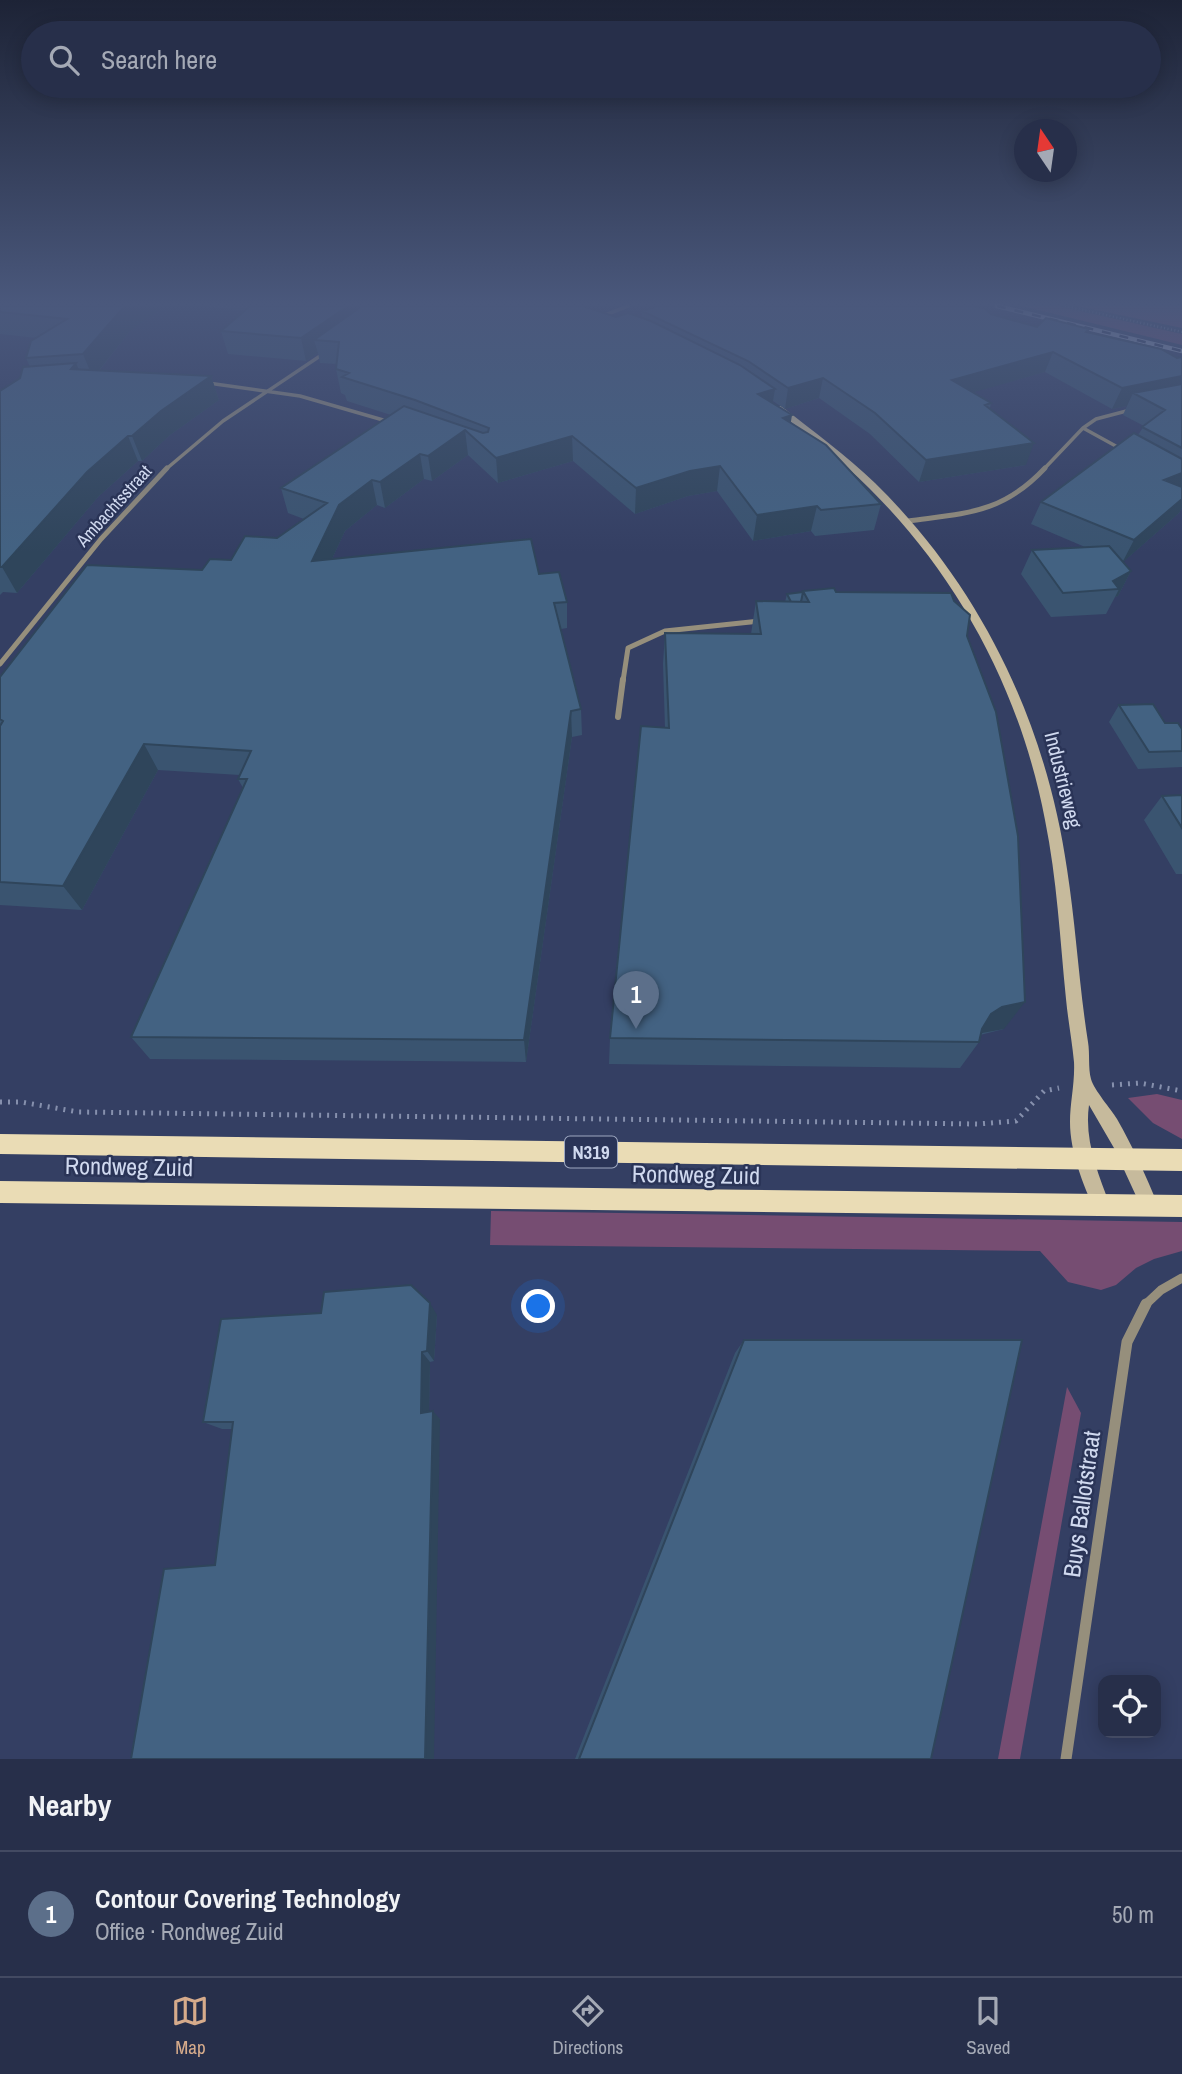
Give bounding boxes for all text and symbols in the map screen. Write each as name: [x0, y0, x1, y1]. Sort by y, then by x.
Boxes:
search box: [21, 21, 1161, 98]
icon: search: [45, 41, 83, 79]
text: Search here: [101, 42, 217, 77]
north arrow: [1014, 119, 1077, 182]
street label: Ambachtsstraat: [69, 459, 157, 553]
street label: Industrieweg: [1037, 729, 1090, 832]
pin: 1: [613, 971, 659, 1029]
road number: N319: [565, 1136, 617, 1168]
street label: Rondweg Zuid: [65, 1149, 193, 1183]
street label: Rondweg Zuid: [632, 1157, 760, 1191]
your location: [521, 1289, 555, 1323]
street label: Buys Ballotstraat: [1055, 1428, 1107, 1579]
map controls: [1098, 1675, 1161, 1738]
button: locate: [1098, 1675, 1161, 1738]
text: Nearby: [28, 1785, 111, 1825]
text: Contour Covering Technology: [95, 1881, 400, 1916]
text: 1: [46, 1899, 56, 1930]
text: 50 m: [1112, 1899, 1154, 1930]
text: Office · Rondweg Zuid: [95, 1916, 283, 1947]
tab: Map: [171, 1992, 209, 2060]
tab: Directions: [552, 1992, 623, 2060]
tab: Saved: [966, 1992, 1011, 2060]

